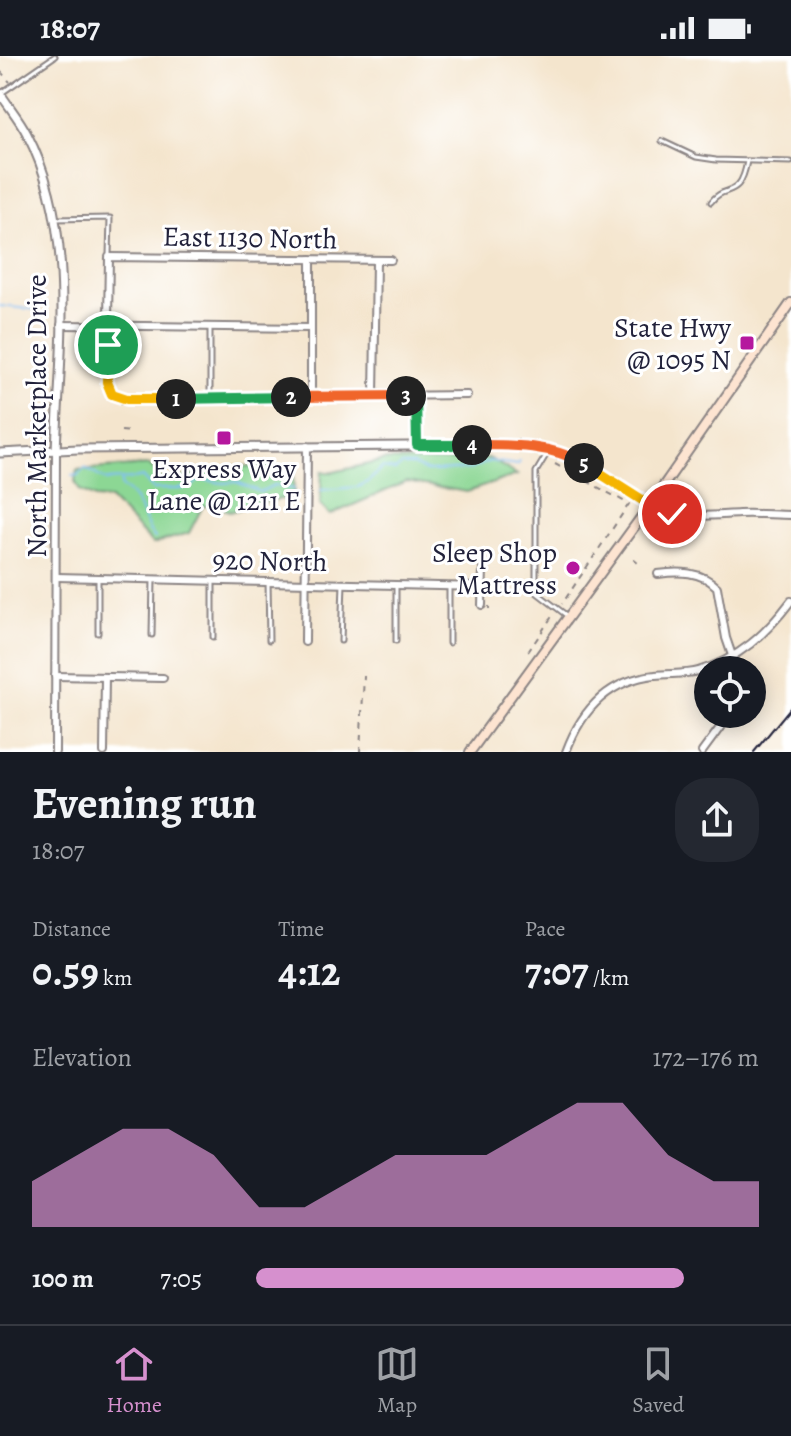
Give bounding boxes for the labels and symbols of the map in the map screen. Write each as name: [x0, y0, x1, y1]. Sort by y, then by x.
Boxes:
street label: East 1130 North: [162, 217, 338, 259]
street label: North Marketplace Drive: [18, 274, 56, 558]
place label: State Hwy @ 1095 N: [614, 309, 731, 379]
pin: [74, 311, 142, 379]
marker: State Hwy @ 1095 N: [738, 334, 756, 352]
pin: 3: [386, 376, 426, 416]
pin: 2: [271, 377, 311, 417]
pin: 1: [156, 379, 196, 419]
pin: 4: [452, 425, 492, 465]
marker: Express Way Lane @ 1211 E: [215, 429, 233, 447]
pin: 5: [564, 443, 604, 483]
place label: Express Way Lane @ 1211 E: [147, 450, 301, 520]
pin: [638, 480, 706, 548]
place label: Sleep Shop Mattress: [432, 534, 557, 604]
street label: 920 North: [212, 541, 328, 581]
marker: Sleep Shop Mattress: [564, 559, 582, 577]

